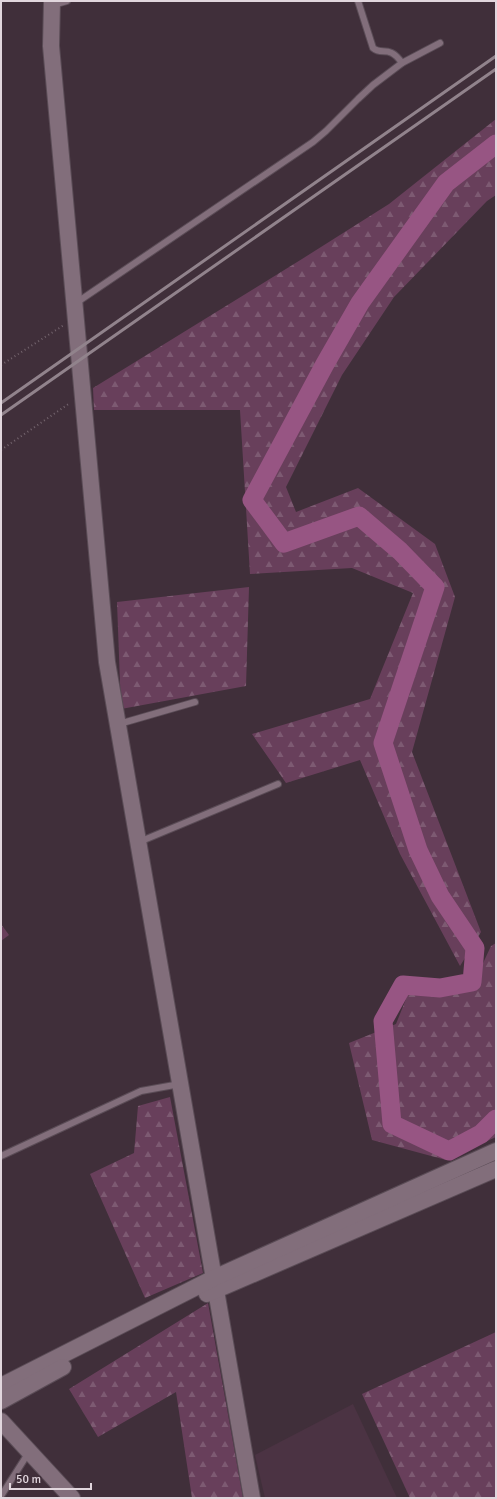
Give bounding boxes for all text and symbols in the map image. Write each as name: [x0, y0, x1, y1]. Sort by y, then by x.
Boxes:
scale bar: [10, 1465, 91, 1491]
text: 50 m: [16, 1472, 41, 1487]

